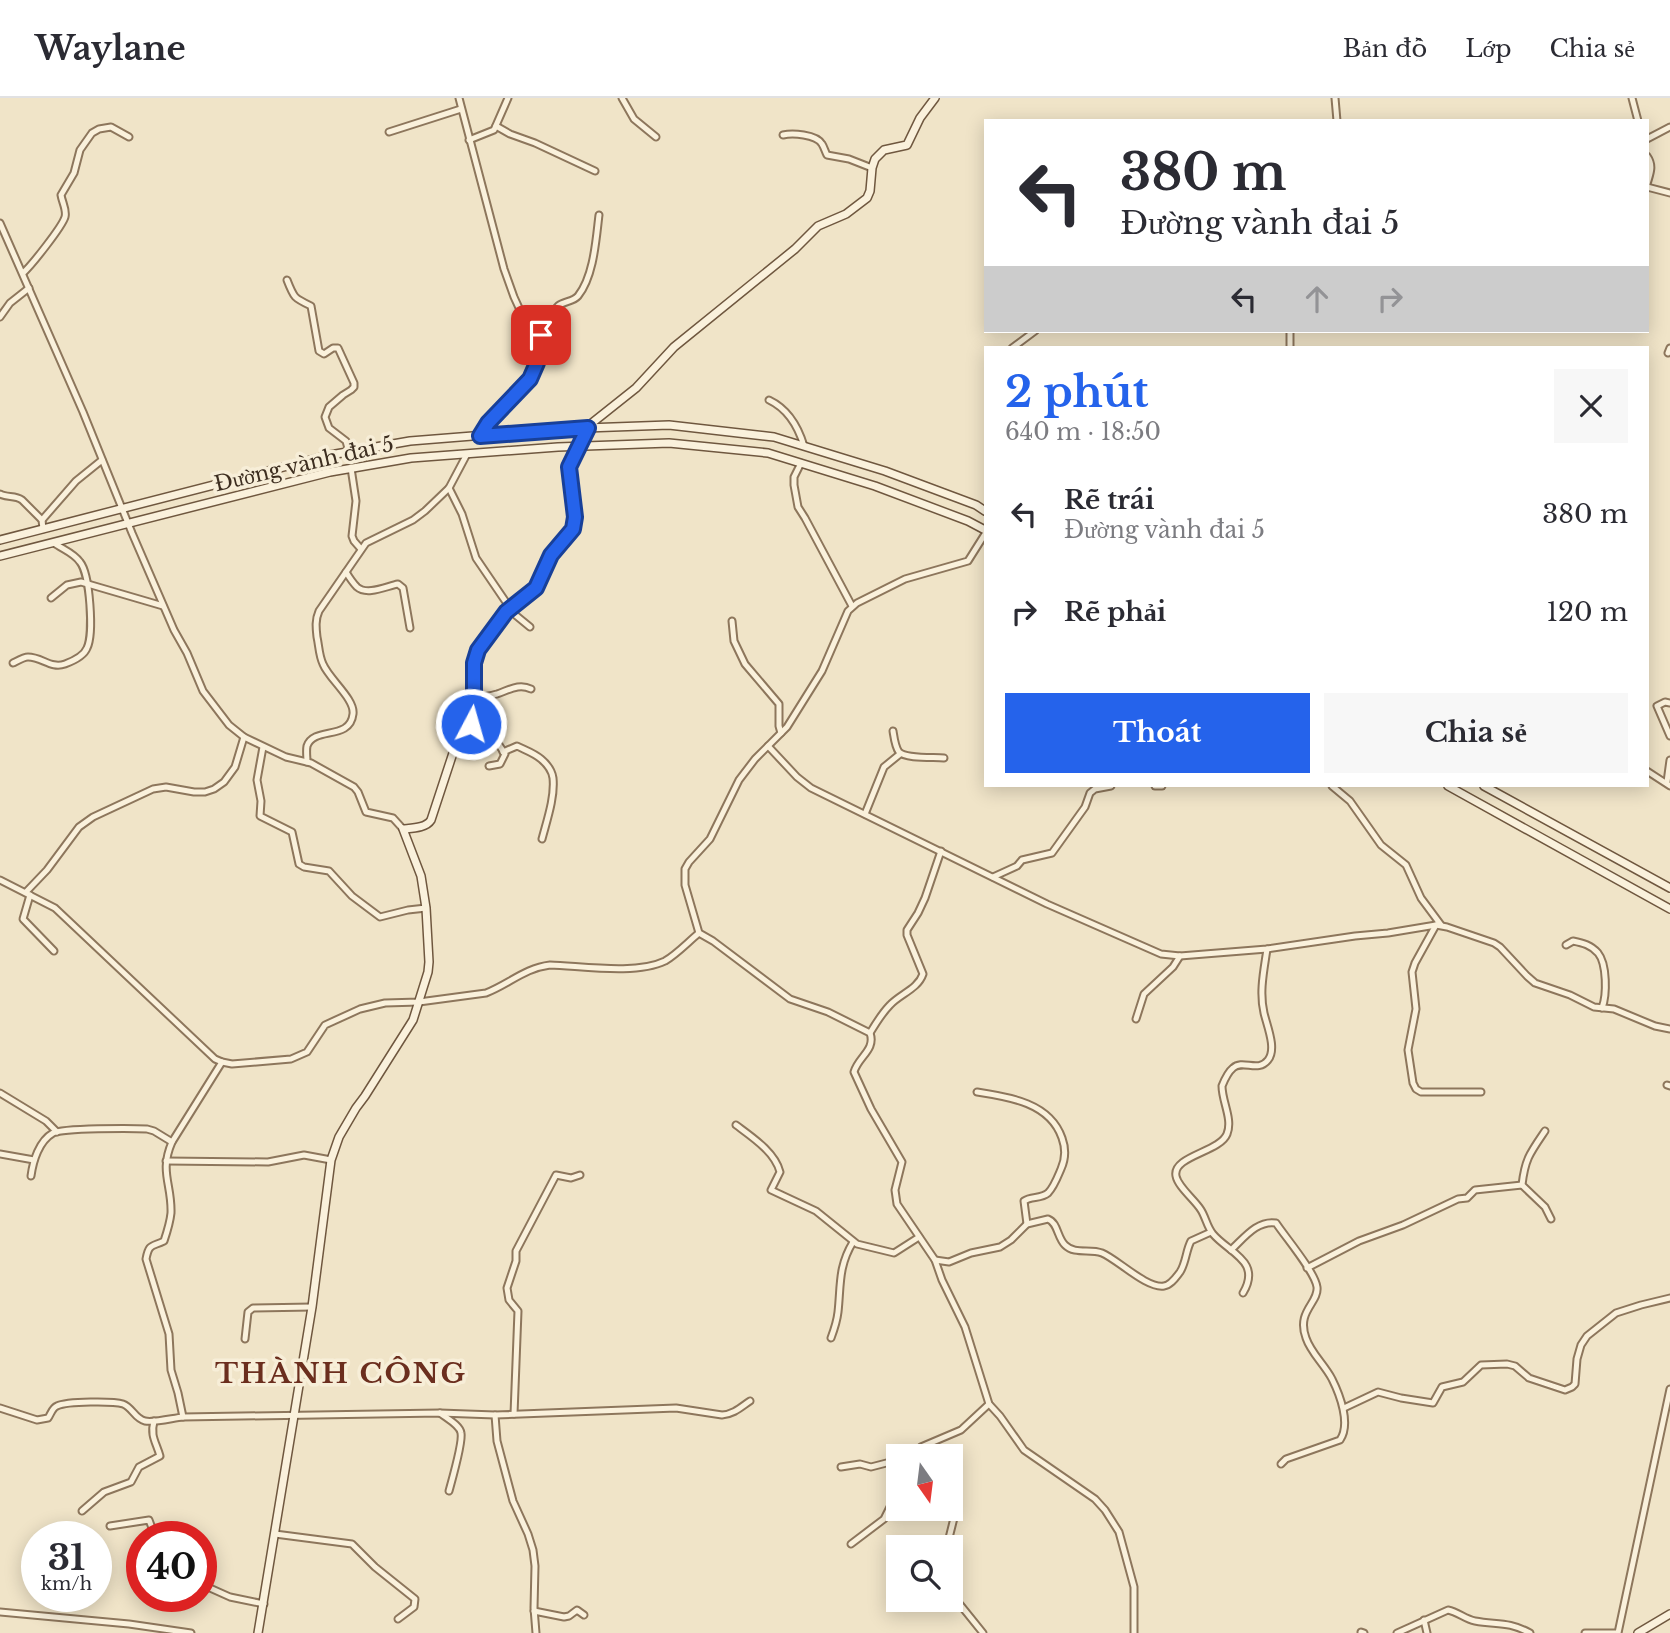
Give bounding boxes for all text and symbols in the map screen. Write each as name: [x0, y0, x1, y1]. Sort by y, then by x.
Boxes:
text: Waylane: [35, 28, 186, 69]
text: Bản đồ: [1343, 34, 1427, 63]
text: Lớp: [1465, 34, 1512, 63]
text: Chia sẻ: [1550, 34, 1635, 63]
text: 380 m: [1120, 142, 1287, 203]
icon: left: [1005, 147, 1096, 238]
text: Đường vành đai 5: [1120, 203, 1399, 243]
icon: left: [1225, 280, 1263, 318]
icon: ahead: [1298, 280, 1336, 318]
icon: right: [1371, 280, 1409, 318]
pin: [511, 305, 571, 365]
icon: arrive: [522, 316, 560, 354]
text: 2 phút: [1005, 366, 1149, 418]
button: close: [1554, 369, 1628, 443]
text: 640 m · 18:50: [1005, 418, 1161, 446]
street label: Đường vành đai 5: [212, 431, 396, 497]
text: Rẽ trái: [1064, 484, 1154, 516]
icon: left: [1005, 495, 1043, 533]
text: 380 m: [1542, 498, 1628, 530]
text: Đường vành đai 5: [1064, 516, 1265, 544]
icon: right: [1005, 593, 1043, 631]
text: Rẽ phải: [1064, 596, 1166, 628]
text: 120 m: [1546, 596, 1628, 628]
position arrow: [434, 687, 508, 761]
button: Thoát: [1005, 693, 1310, 773]
button: Chia sẻ: [1324, 693, 1628, 773]
district label: THÀNH CÔNG: [215, 1356, 467, 1391]
north arrow: [886, 1444, 962, 1521]
map controls: [886, 1444, 963, 1612]
speed limit sign: 40: [126, 1521, 217, 1612]
button: search: [886, 1535, 963, 1612]
text: 31: [48, 1536, 85, 1579]
text: km/h: [41, 1573, 92, 1595]

